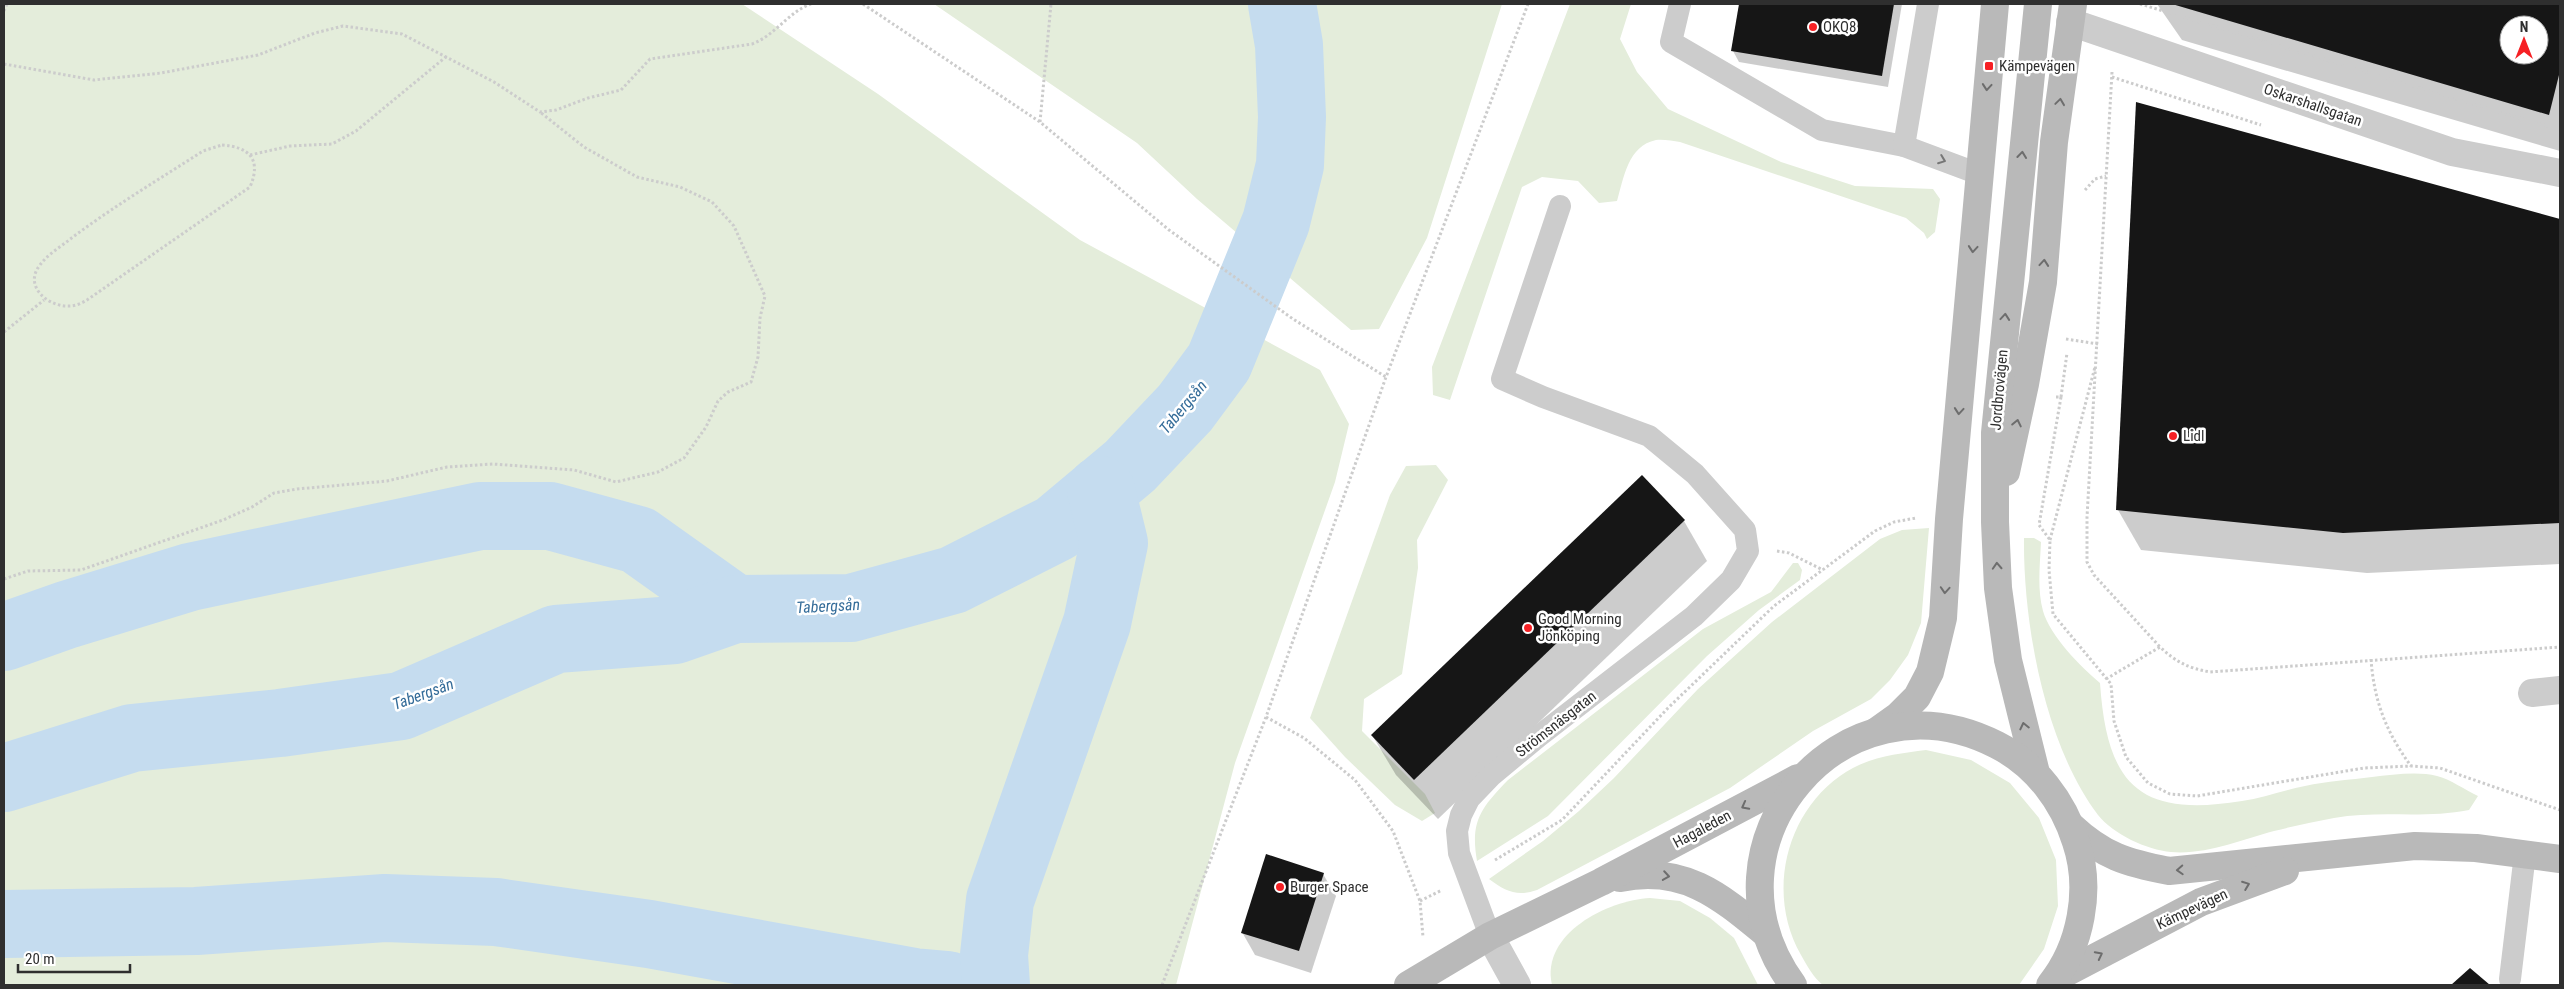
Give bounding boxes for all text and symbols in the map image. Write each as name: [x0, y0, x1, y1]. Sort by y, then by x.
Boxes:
north arrow: [2499, 15, 2549, 65]
place label: OKQ8: [1823, 18, 1856, 36]
text: N: [2520, 19, 2528, 35]
marker: OKQ8: [1807, 21, 1819, 33]
place label: Kämpevägen: [1999, 57, 2075, 75]
marker: Kämpevägen: [1983, 60, 1995, 72]
street label: Oskarshallsgatan: [2261, 80, 2365, 130]
one-way arrow: [1982, 83, 1993, 91]
one-way arrow: [2054, 97, 2065, 105]
one-way arrow: [2016, 151, 2027, 159]
one-way arrow: [1937, 154, 1946, 164]
one-way arrow: [1968, 245, 1979, 253]
one-way arrow: [2038, 259, 2049, 267]
one-way arrow: [2000, 312, 2011, 320]
street label: Jordbrovägen: [1987, 349, 2011, 431]
water label: Tabergsån: [1155, 376, 1211, 438]
one-way arrow: [1954, 407, 1965, 415]
one-way arrow: [2011, 419, 2022, 428]
place label: Lidl: [2183, 427, 2204, 445]
marker: Lidl: [2167, 430, 2179, 442]
one-way arrow: [1991, 562, 2002, 570]
one-way arrow: [1939, 587, 1950, 595]
water label: Tabergsån: [796, 595, 860, 617]
place label: Good Morning Jönköping: [1538, 610, 1622, 645]
marker: Good Morning Jönköping: [1522, 622, 1534, 634]
water label: Tabergsån: [390, 674, 456, 714]
street label: Strömsnäsgatan: [1512, 687, 1600, 761]
one-way arrow: [2019, 722, 2030, 730]
one-way arrow: [1742, 800, 1751, 810]
street label: Hagaleden: [1670, 806, 1734, 852]
one-way arrow: [2176, 865, 2184, 876]
one-way arrow: [1662, 871, 1671, 881]
place label: Burger Space: [1290, 878, 1369, 896]
marker: Burger Space: [1274, 881, 1286, 893]
one-way arrow: [2241, 881, 2249, 891]
street label: Kämpevägen: [2154, 885, 2230, 933]
scale bar: [18, 942, 130, 974]
text: 20 m: [25, 950, 55, 968]
one-way arrow: [2094, 951, 2103, 961]

